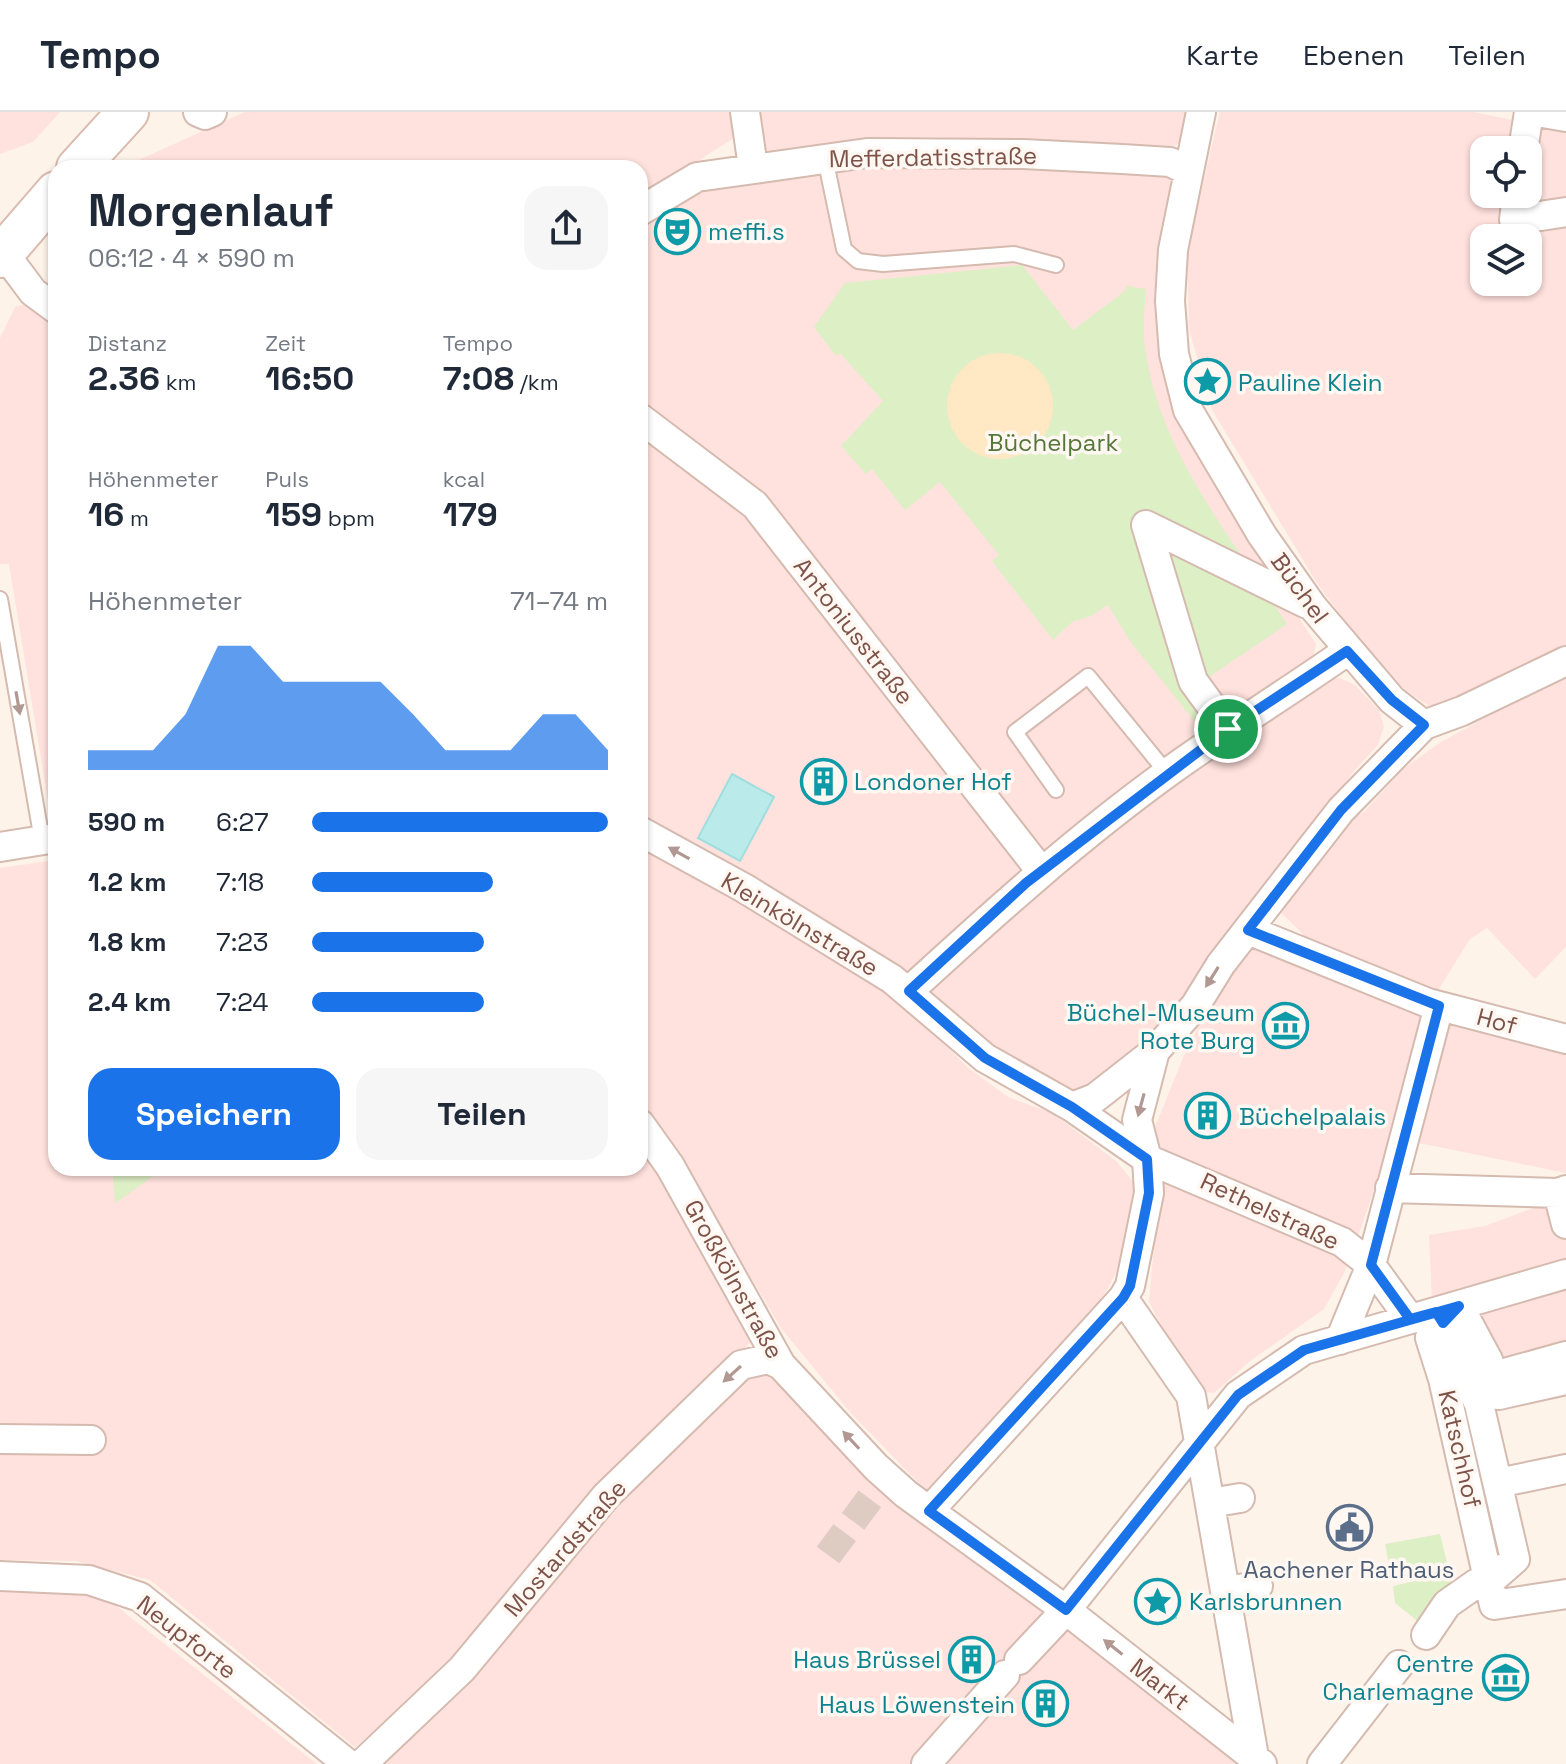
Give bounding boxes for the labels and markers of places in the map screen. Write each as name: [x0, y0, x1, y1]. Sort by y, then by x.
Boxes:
theatre icon: meffi.s: [653, 207, 701, 255]
place label: meffi.s: [708, 216, 785, 247]
place icon: Pauline Klein: [1183, 358, 1231, 406]
place label: Pauline Klein: [1238, 367, 1383, 398]
pin: [1194, 695, 1262, 763]
building icon: Londoner Hof: [799, 757, 847, 805]
place label: Londoner Hof: [854, 766, 1012, 797]
place label: Büchel-Museum Rote Burg: [1067, 997, 1255, 1056]
museum icon: Büchel-Museum Rote Burg: [1262, 1002, 1310, 1050]
building icon: Büchelpalais: [1184, 1092, 1232, 1140]
place label: Büchelpalais: [1239, 1101, 1386, 1132]
public building icon: Aachener Rathaus: [1325, 1503, 1373, 1551]
place label: Aachener Rathaus: [1244, 1554, 1454, 1585]
place icon: Karlsbrunnen: [1134, 1577, 1182, 1625]
place label: Karlsbrunnen: [1189, 1586, 1343, 1617]
building icon: Haus Brüssel: [948, 1635, 996, 1683]
place label: Haus Brüssel: [793, 1644, 941, 1675]
place label: Centre Charlemagne: [1323, 1648, 1474, 1707]
museum icon: Centre Charlemagne: [1481, 1653, 1529, 1701]
building icon: Haus Löwenstein: [1022, 1680, 1070, 1728]
place label: Haus Löwenstein: [819, 1689, 1015, 1720]

